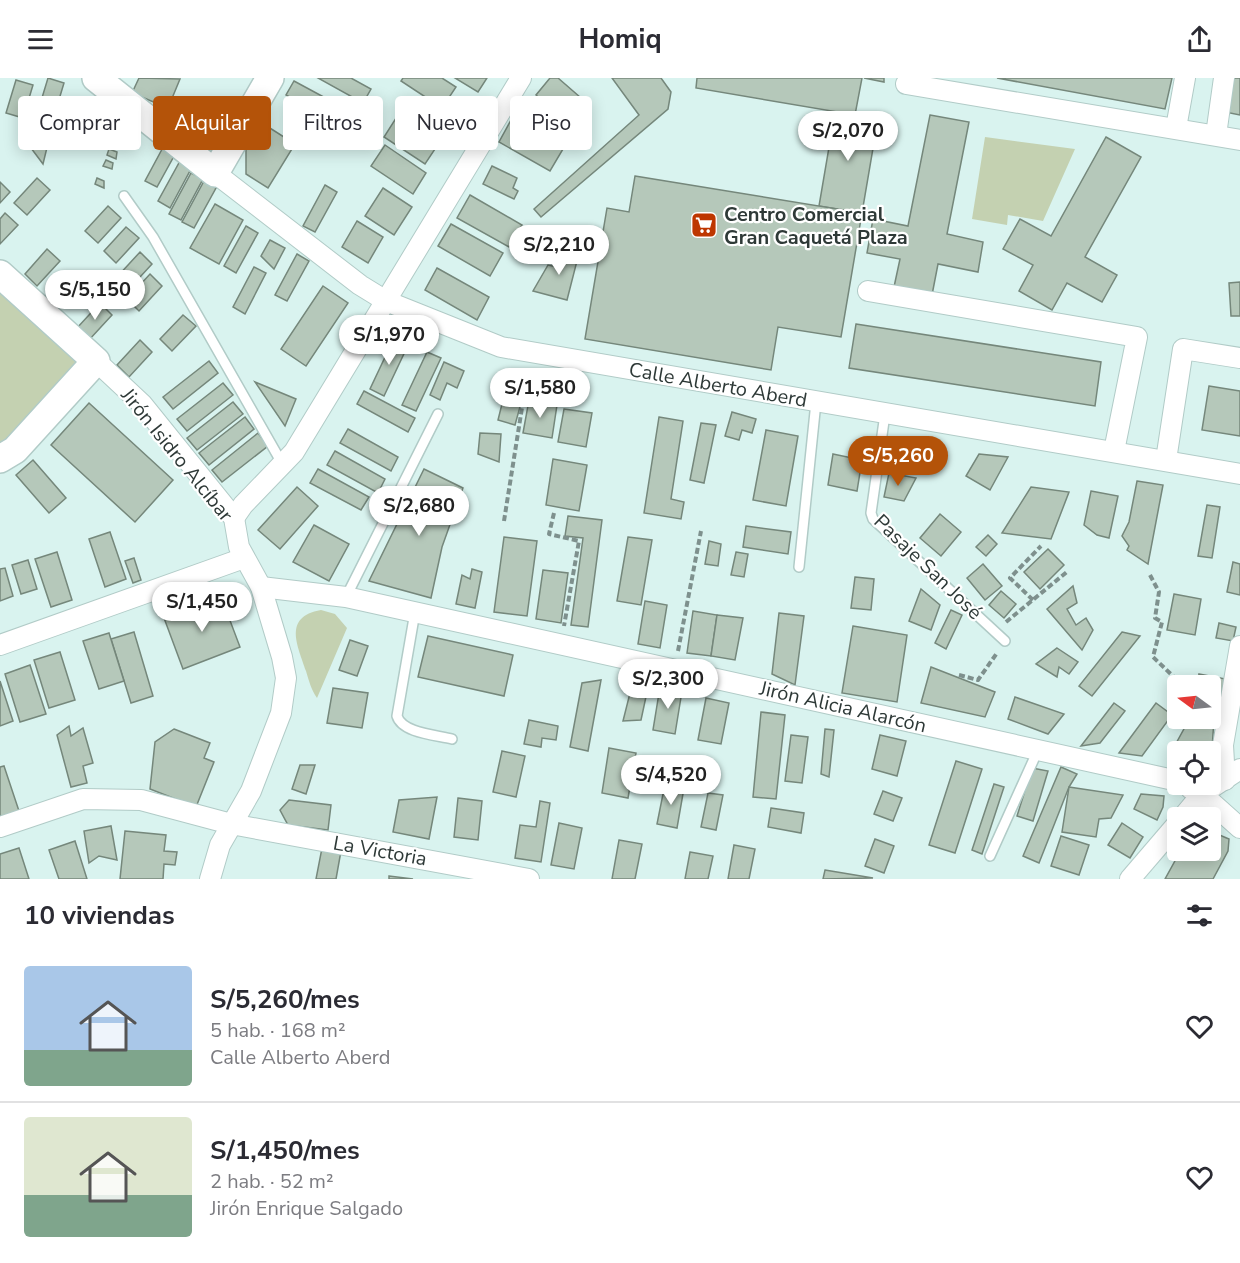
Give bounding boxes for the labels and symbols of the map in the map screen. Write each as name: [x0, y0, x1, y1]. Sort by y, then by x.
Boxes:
pin: S/2,070: [793, 111, 903, 162]
place label: Centro Comercial Gran Caquetá Plaza: [724, 201, 908, 251]
supermarket icon: Centro Comercial Gran Caquetá Plaza: [689, 210, 719, 240]
pin: S/2,210: [504, 225, 614, 276]
pin: S/5,150: [40, 270, 150, 321]
pin: S/1,970: [334, 315, 444, 366]
street label: Calle Alberto Aberd: [627, 356, 809, 414]
pin: S/1,580: [485, 368, 595, 419]
street label: Jirón Isidro Alcíbar: [114, 382, 239, 527]
pin: S/5,260: [843, 436, 953, 487]
pin: S/2,680: [364, 486, 474, 537]
street label: Pasaje San José: [868, 508, 988, 626]
pin: S/1,450: [147, 582, 257, 633]
pin: S/2,300: [613, 659, 723, 710]
street label: Jirón Alicia Alarcón: [756, 674, 929, 739]
north arrow: [1167, 675, 1221, 729]
pin: S/4,520: [616, 755, 726, 806]
street label: La Victoria: [331, 829, 429, 873]

